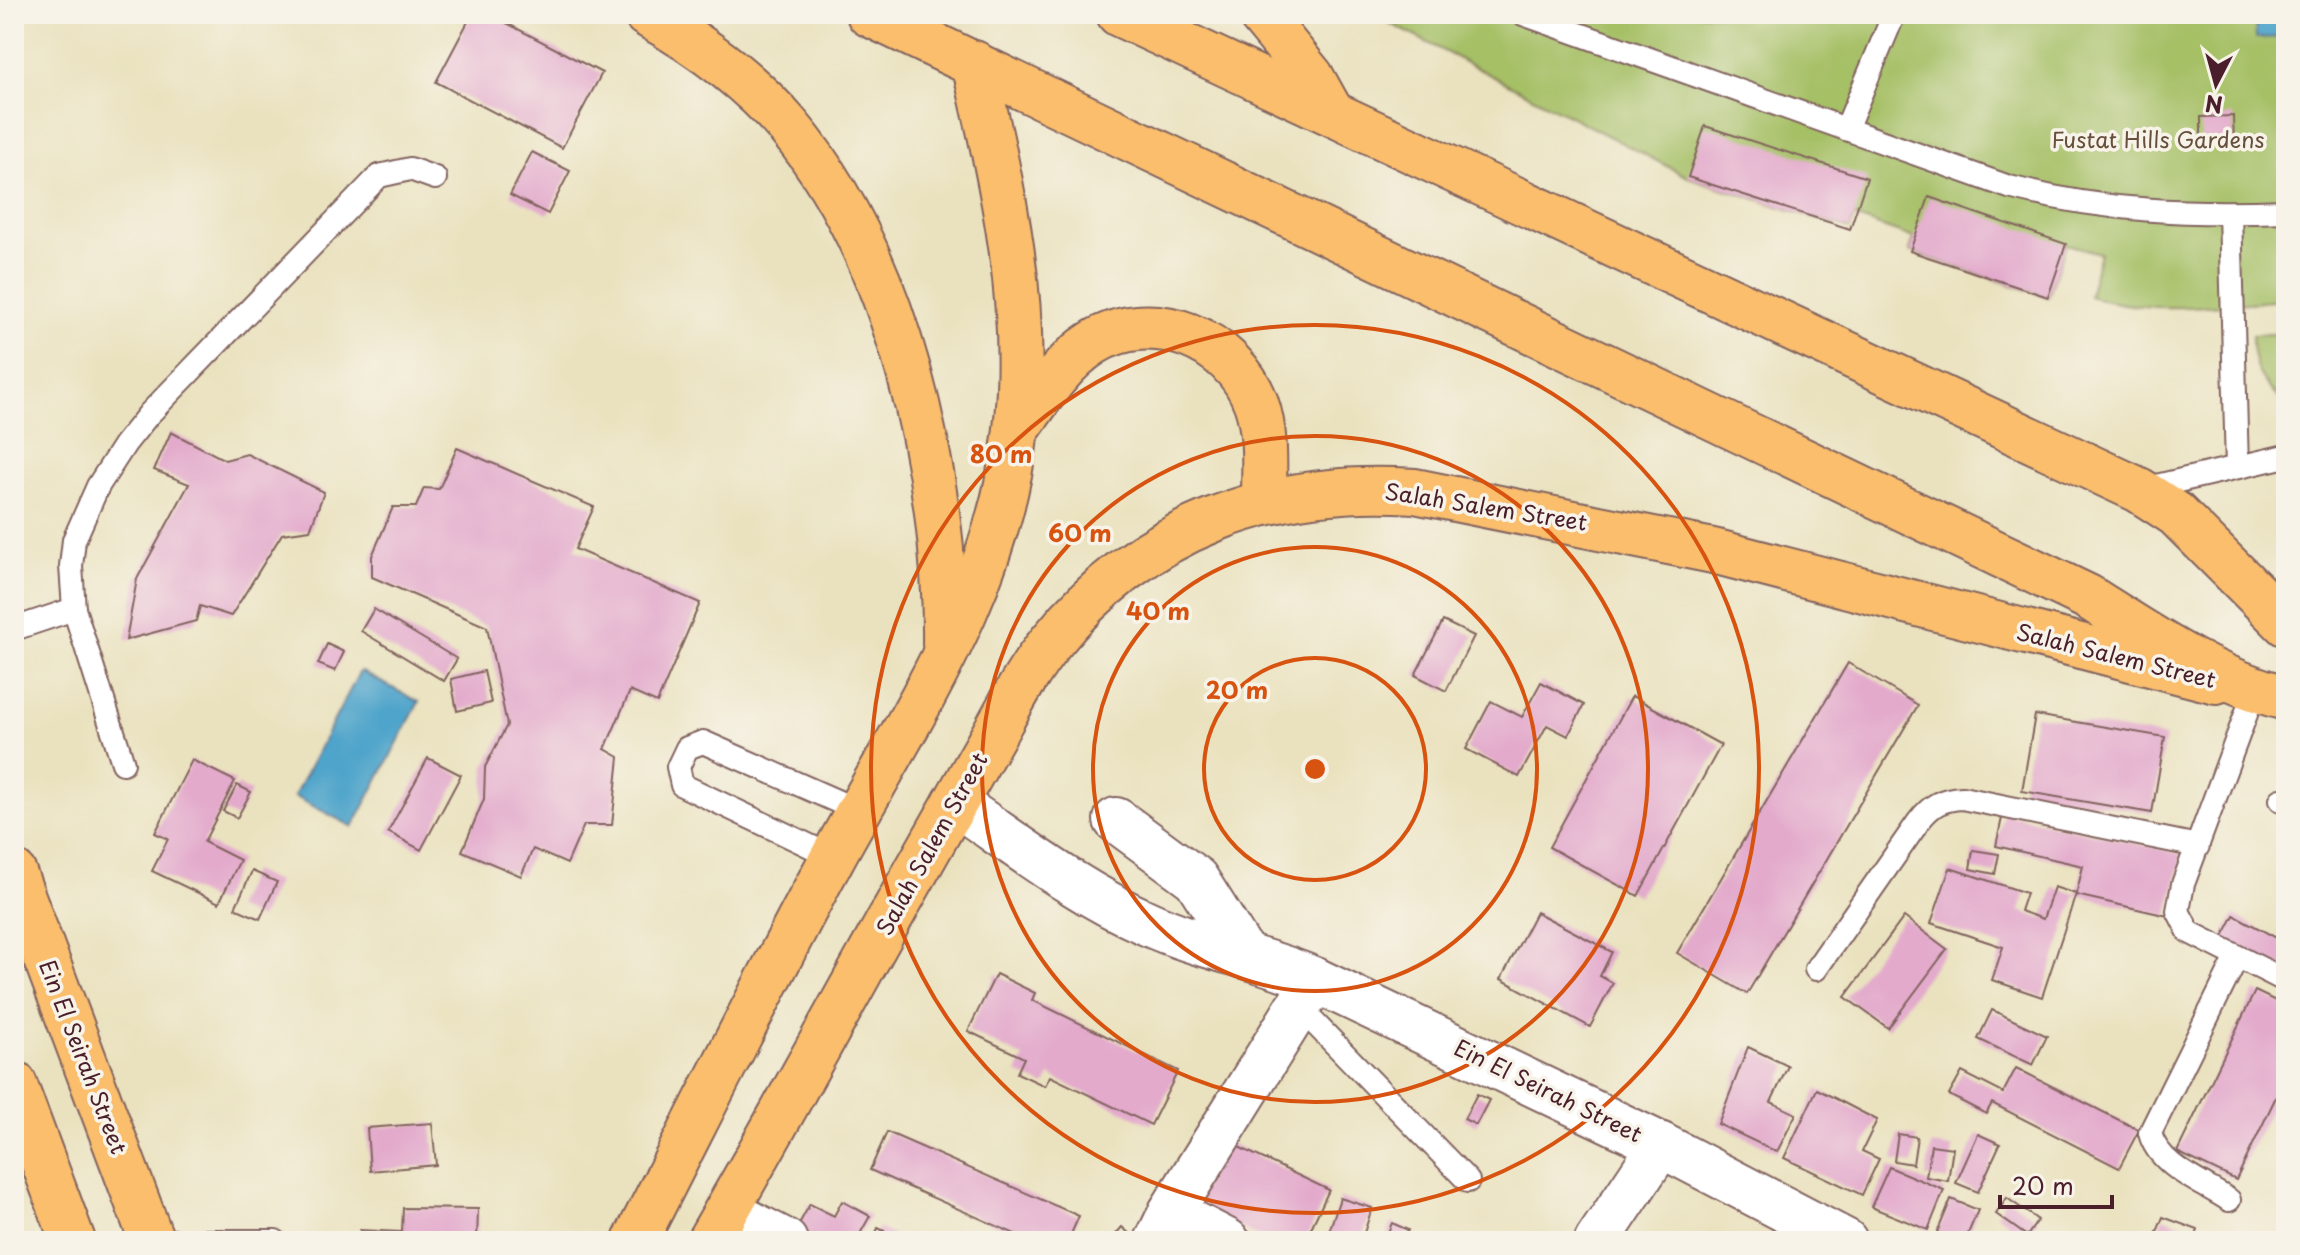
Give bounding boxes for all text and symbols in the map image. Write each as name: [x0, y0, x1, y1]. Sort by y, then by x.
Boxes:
north arrow: [2176, 44, 2256, 124]
text: N: [2203, 88, 2224, 123]
park label: Fustat Hills Gardens: [2052, 122, 2264, 155]
text: 80 m: [970, 435, 1032, 471]
street label: Salah Salem Street: [1383, 473, 1590, 538]
text: 60 m: [1048, 514, 1112, 550]
text: 40 m: [1126, 592, 1190, 628]
street label: Salah Salem Street: [2013, 614, 2220, 695]
text: 20 m: [1206, 671, 1268, 707]
street label: Salah Salem Street: [867, 746, 995, 941]
centre of rings: [1301, 755, 1329, 783]
street label: Ein El Seirah Street: [32, 955, 137, 1158]
street label: Ein El Seirah Street: [1449, 1030, 1648, 1150]
scale bar: [2000, 1159, 2112, 1209]
text: 20 m: [2012, 1167, 2074, 1203]

